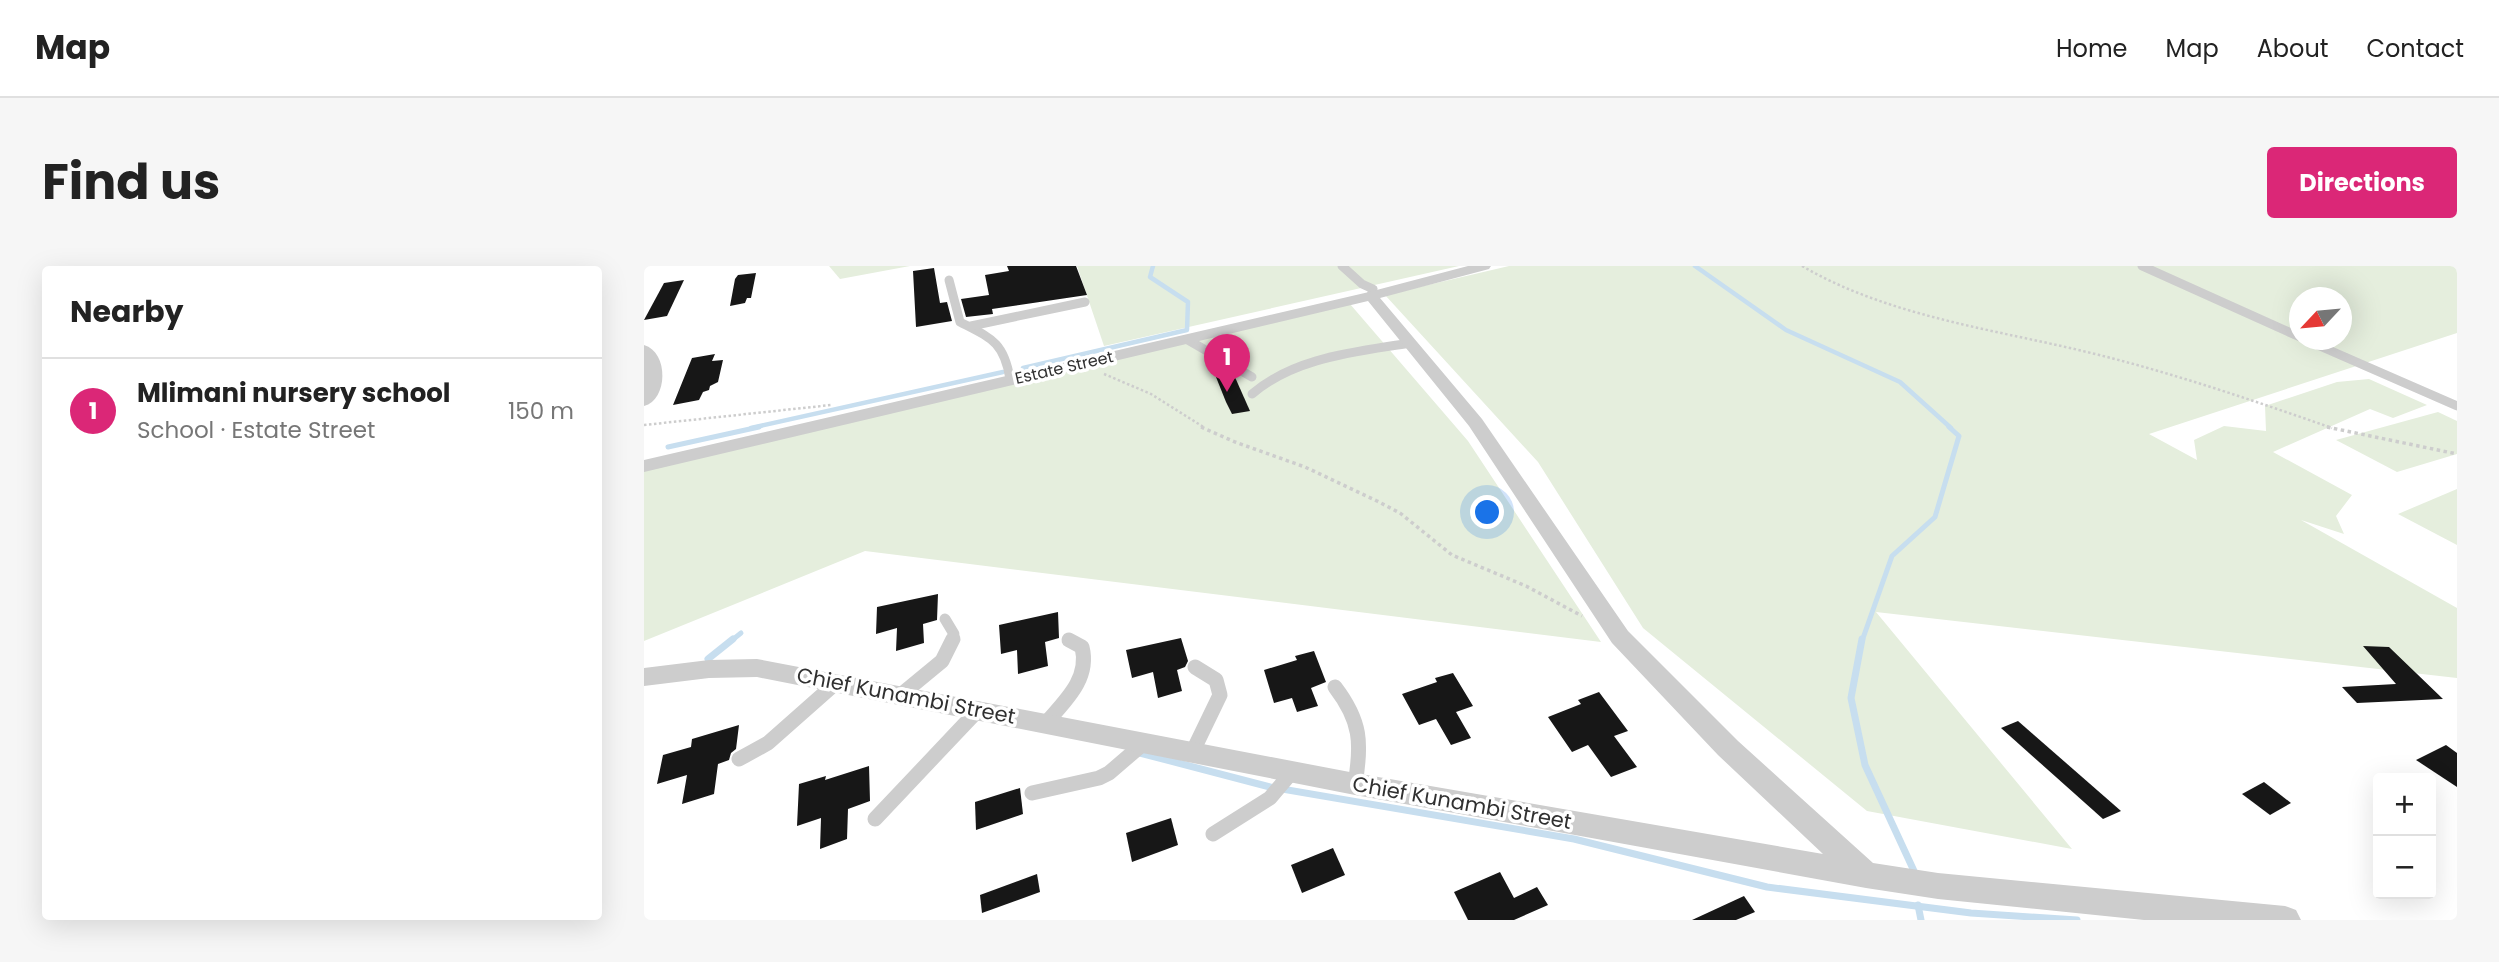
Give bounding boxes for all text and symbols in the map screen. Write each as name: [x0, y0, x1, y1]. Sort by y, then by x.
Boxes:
text: Map: [35, 24, 110, 71]
text: Home: [2056, 32, 2128, 65]
text: Map: [2166, 32, 2219, 65]
text: About: [2257, 32, 2328, 65]
text: Contact: [2366, 32, 2464, 65]
button: Directions: [2267, 147, 2457, 218]
text: Find us: [42, 148, 220, 216]
north arrow: [2289, 287, 2352, 350]
text: Nearby: [70, 290, 184, 333]
pin: 1: [1204, 334, 1250, 392]
street label: Estate Street: [1013, 345, 1116, 390]
text: Mlimani nursery school: [137, 375, 450, 411]
text: 1: [89, 395, 97, 427]
text: 150 m: [508, 395, 574, 427]
text: School · Estate Street: [137, 414, 375, 446]
your location: [1470, 495, 1504, 529]
street label: Chief Kunambi Street: [794, 660, 1018, 731]
street label: Chief Kunambi Street: [1350, 769, 1574, 836]
map controls: [2373, 773, 2436, 899]
button: +: [2373, 773, 2436, 836]
button: −: [2373, 836, 2436, 899]

